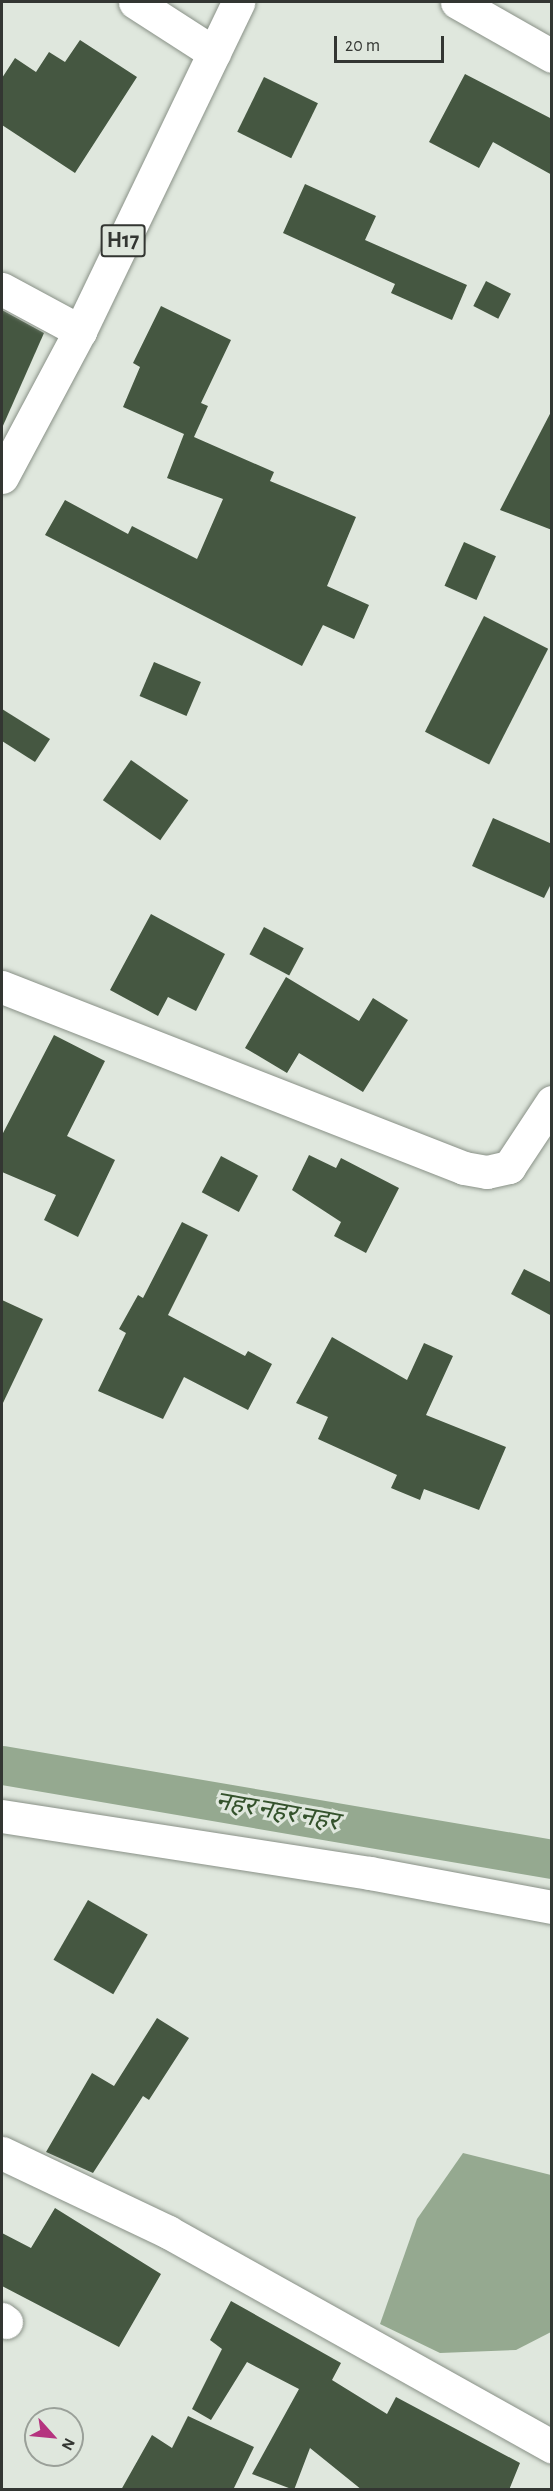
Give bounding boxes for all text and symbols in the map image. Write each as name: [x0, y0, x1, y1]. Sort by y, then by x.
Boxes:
scale bar: [337, 24, 446, 62]
text: 20 m: [345, 37, 380, 55]
road number: H17: [100, 222, 146, 260]
water label: नहर नहर नहर: [213, 1786, 341, 1838]
north arrow: [24, 2407, 84, 2467]
text: N: [59, 2436, 78, 2453]

